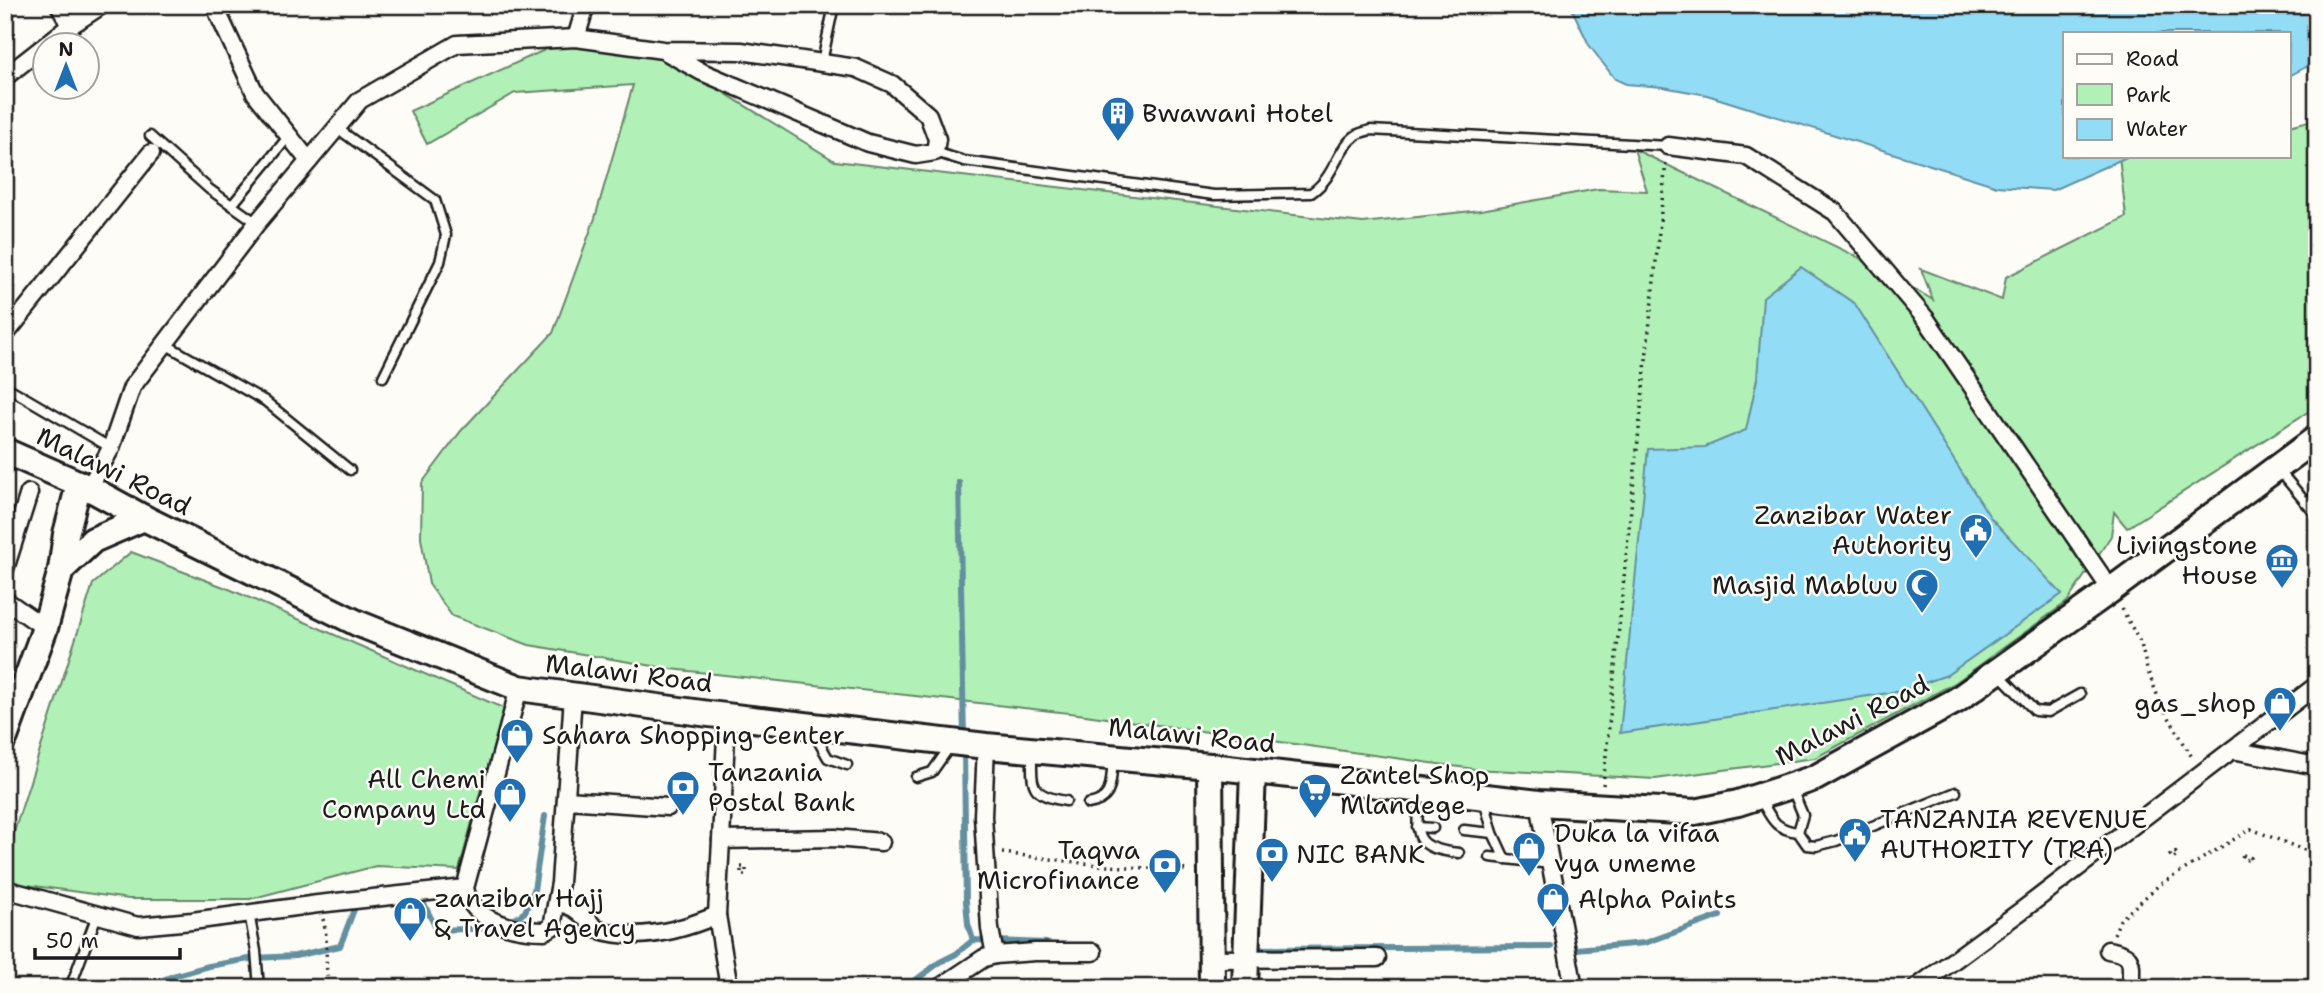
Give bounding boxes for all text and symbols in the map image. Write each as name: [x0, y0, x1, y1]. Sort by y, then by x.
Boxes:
north arrow: [32, 32, 102, 102]
legend: [2063, 32, 2290, 158]
text: N: [58, 37, 74, 62]
text: Road: [2126, 45, 2179, 73]
text: Park: [2126, 81, 2171, 109]
building icon: Bwawani Hotel: [1099, 94, 1137, 143]
place label: Bwawani Hotel: [1142, 95, 1333, 130]
text: Water: [2126, 115, 2188, 143]
street label: Malawi Road: [31, 418, 197, 523]
place label: Zanzibar Water Authority: [1754, 497, 1952, 562]
public building icon: Zanzibar Water Authority: [1957, 511, 1995, 560]
place label: Livingstone House: [2116, 527, 2258, 592]
museum icon: Livingstone House: [2263, 541, 2301, 590]
mosque icon: Masjid Mabluu: [1903, 566, 1941, 615]
place label: Masjid Mabluu: [1712, 567, 1898, 602]
street label: Malawi Road: [543, 645, 715, 700]
street label: Malawi Road: [1769, 666, 1935, 773]
shop icon: gas_shop: [2261, 684, 2299, 733]
place label: gas_shop: [2134, 685, 2256, 720]
street label: Malawi Road: [1107, 708, 1278, 761]
shop icon: Sahara Shopping Center: [498, 716, 536, 765]
place label: Sahara Shopping Center: [542, 717, 845, 752]
place label: Tanzania Postal Bank: [708, 754, 856, 819]
place label: Zantel Shop Mlandege: [1340, 757, 1489, 822]
place label: All Chemi Company Ltd: [322, 761, 486, 826]
bank icon: Tanzania Postal Bank: [664, 768, 702, 817]
supermarket icon: Zantel Shop Mlandege: [1296, 771, 1334, 820]
shop icon: All Chemi Company Ltd: [491, 775, 529, 824]
place label: TANZANIA REVENUE AUTHORITY (TRA): [1880, 801, 2147, 866]
place label: Duka la vifaa vya umeme: [1554, 815, 1719, 880]
public building icon: TANZANIA REVENUE AUTHORITY (TRA): [1836, 815, 1874, 864]
shop icon: Duka la vifaa vya umeme: [1510, 829, 1548, 878]
place label: Taqwa Microfinance: [977, 832, 1140, 897]
bank icon: NIC BANK: [1253, 835, 1291, 884]
place label: NIC BANK: [1296, 836, 1425, 871]
bank icon: Taqwa Microfinance: [1146, 846, 1184, 895]
place label: zanzibar Hajj & Travel Agency: [434, 880, 636, 945]
shop icon: Alpha Paints: [1534, 880, 1572, 929]
place label: Alpha Paints: [1578, 881, 1737, 916]
shop icon: zanzibar Hajj & Travel Agency: [391, 894, 429, 943]
scale bar: [35, 916, 180, 960]
text: 50 m: [46, 927, 99, 955]

